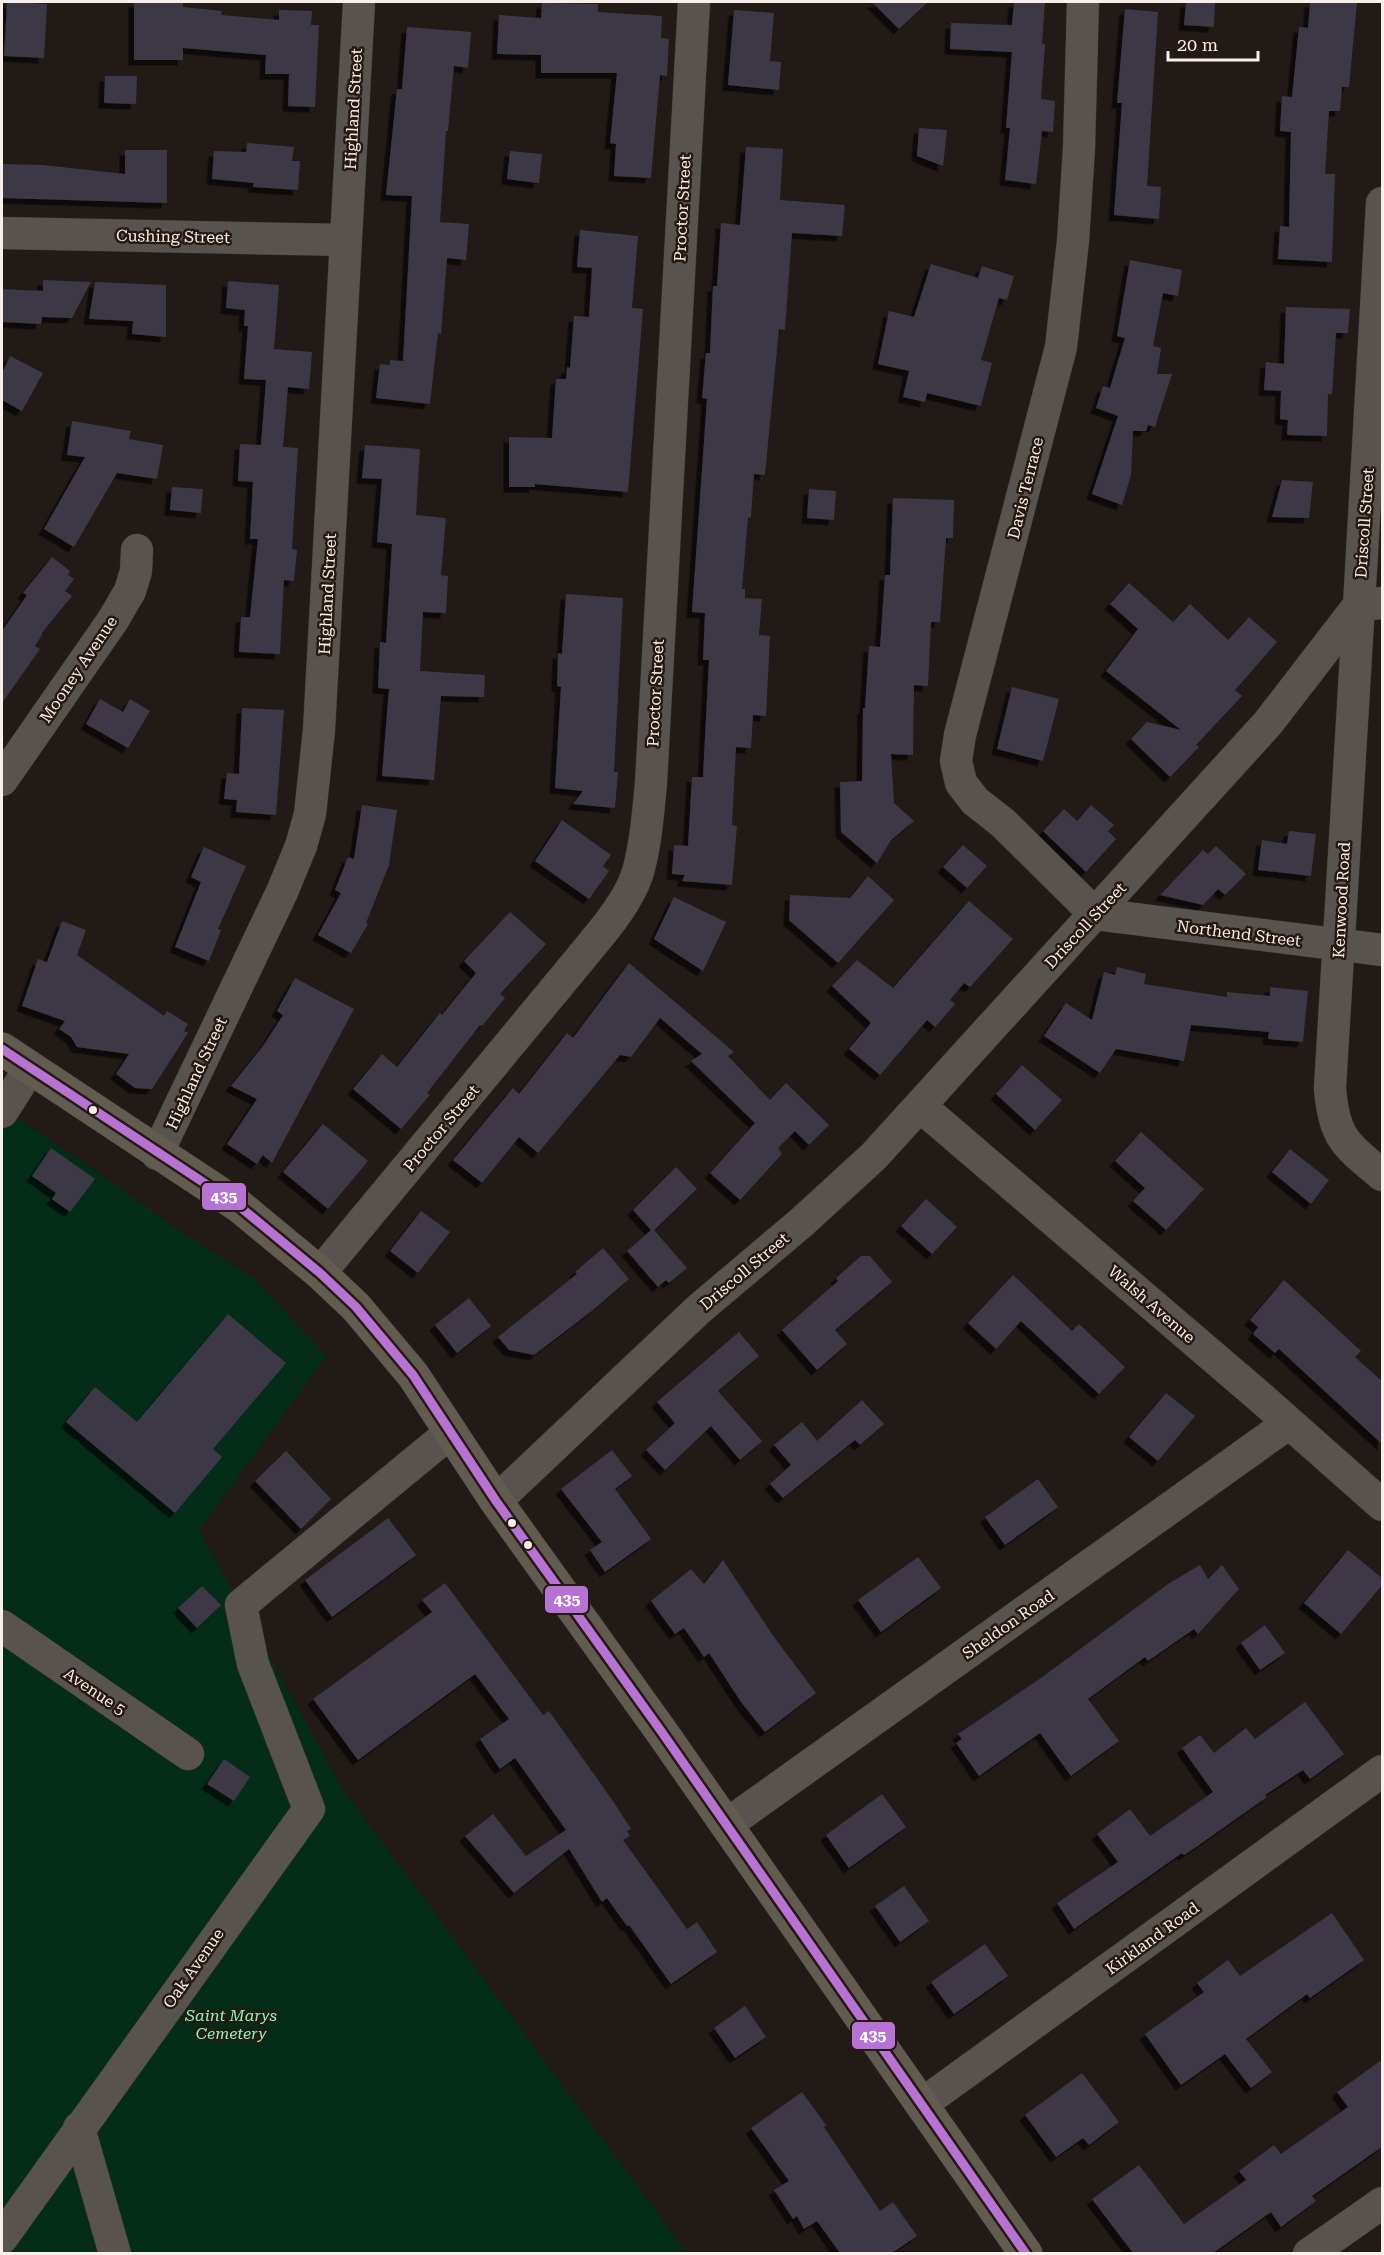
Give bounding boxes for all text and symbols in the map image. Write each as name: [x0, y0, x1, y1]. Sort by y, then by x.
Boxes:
scale bar: [1168, 24, 1258, 62]
text: 20 m: [1177, 34, 1218, 55]
street label: Highland Street: [341, 48, 366, 170]
street label: Proctor Street: [670, 154, 695, 262]
street label: Cushing Street: [116, 226, 230, 247]
street label: Davis Terrace: [1004, 435, 1047, 541]
street label: Driscoll Street: [1351, 467, 1378, 579]
street label: Highland Street: [315, 533, 340, 655]
street label: Mooney Avenue: [36, 612, 121, 726]
street label: Proctor Street: [643, 639, 668, 747]
street label: Kenwood Road: [1329, 841, 1354, 959]
street label: Driscoll Street: [1041, 879, 1130, 972]
street label: Northend Street: [1176, 916, 1302, 951]
street label: Highland Street: [162, 1014, 231, 1132]
street label: Proctor Street: [400, 1081, 483, 1176]
unlabelled marker: [87, 1104, 99, 1116]
line badge: 435: [201, 1182, 247, 1211]
text: 435: [211, 1187, 237, 1206]
street label: Driscoll Street: [696, 1229, 793, 1314]
street label: Walsh Avenue: [1104, 1262, 1199, 1347]
unlabelled marker: [506, 1517, 518, 1529]
unlabelled marker: [522, 1539, 534, 1551]
line badge: 435: [544, 1585, 589, 1614]
street label: Sheldon Road: [959, 1586, 1058, 1663]
text: 435: [554, 1590, 580, 1609]
street label: Avenue 5: [60, 1664, 129, 1719]
street label: Kirkland Road: [1102, 1898, 1203, 1979]
street label: Oak Avenue: [159, 1925, 228, 2012]
park label: Saint Marys Cemetery: [184, 2006, 277, 2043]
line badge: 435: [851, 2021, 896, 2050]
text: 435: [860, 2026, 886, 2045]

